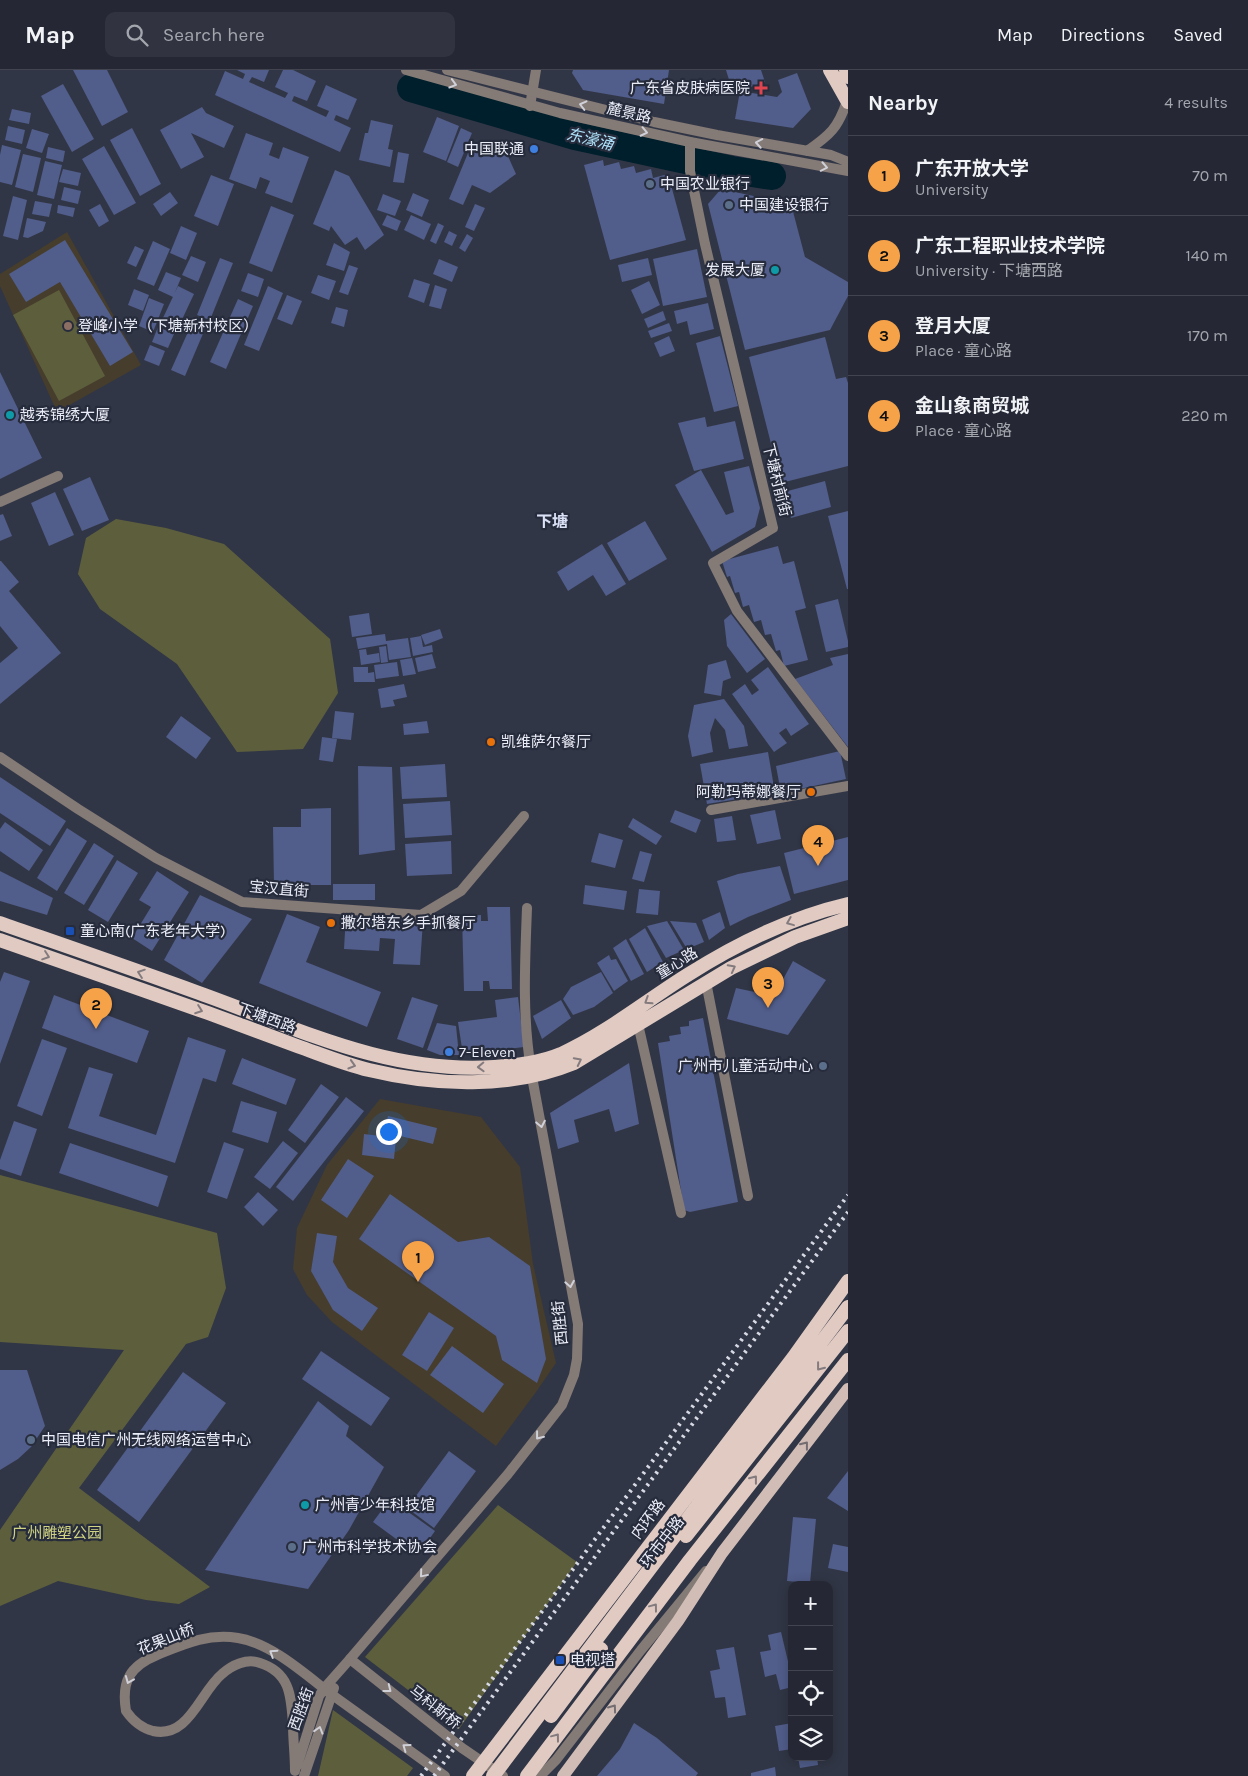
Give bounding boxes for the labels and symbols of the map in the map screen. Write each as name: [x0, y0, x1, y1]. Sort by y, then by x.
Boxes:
one-way arrow: [448, 79, 457, 89]
place label: 广东省皮肤病医院: [630, 79, 750, 97]
marker: 广东省皮肤病医院: [754, 81, 768, 95]
street label: 麓景路: [605, 99, 653, 127]
one-way arrow: [578, 100, 587, 111]
water label: 东濠涌: [564, 124, 617, 154]
one-way arrow: [640, 126, 649, 137]
one-way arrow: [754, 138, 763, 148]
place label: 中国联通: [464, 140, 524, 158]
marker: 中国联通: [528, 143, 540, 155]
one-way arrow: [820, 162, 829, 172]
place label: 中国农业银行: [660, 175, 750, 193]
marker: 中国农业银行: [644, 178, 656, 190]
place label: 中国建设银行: [739, 196, 829, 214]
marker: 中国建设银行: [723, 199, 735, 211]
place label: 发展大厦: [705, 261, 765, 279]
marker: 发展大厦: [769, 264, 781, 276]
place label: 登峰小学（下塘新村校区）: [78, 317, 258, 335]
marker: 登峰小学（下塘新村校区）: [62, 320, 74, 332]
place label: 越秀锦绣大厦: [20, 406, 110, 424]
marker: 越秀锦绣大厦: [4, 409, 16, 421]
street label: 下塘村前街: [759, 441, 795, 519]
district label: 下塘: [536, 512, 568, 531]
place label: 凯维萨尔餐厅: [501, 733, 591, 751]
marker: 凯维萨尔餐厅: [485, 736, 497, 748]
place label: 阿勒玛蒂娜餐厅: [696, 783, 801, 801]
marker: 阿勒玛蒂娜餐厅: [805, 786, 817, 798]
pin: 4: [802, 825, 834, 866]
street label: 宝汉直街: [248, 877, 310, 901]
place label: 撒尔塔东乡手抓餐厅: [341, 914, 476, 932]
one-way arrow: [786, 916, 795, 927]
marker: 撒尔塔东乡手抓餐厅: [325, 917, 337, 929]
place label: 童心南(广东老年大学): [80, 922, 226, 940]
marker: 童心南(广东老年大学): [64, 925, 76, 937]
street label: 童心路: [653, 943, 701, 983]
one-way arrow: [41, 950, 50, 960]
one-way arrow: [726, 964, 735, 974]
pin: 3: [752, 967, 784, 1008]
one-way arrow: [138, 969, 146, 979]
pin: 2: [80, 988, 112, 1029]
one-way arrow: [644, 994, 653, 1004]
street label: 下塘西路: [236, 999, 298, 1037]
one-way arrow: [194, 1004, 203, 1014]
place label: 7-Eleven: [459, 1043, 516, 1061]
marker: 7-Eleven: [443, 1046, 455, 1058]
one-way arrow: [573, 1057, 582, 1067]
place label: 广州市儿童活动中心: [678, 1057, 813, 1075]
one-way arrow: [348, 1059, 356, 1069]
marker: 广州市儿童活动中心: [817, 1060, 829, 1072]
one-way arrow: [477, 1062, 485, 1073]
your location: [376, 1119, 402, 1145]
one-way arrow: [536, 1120, 546, 1129]
pin: 1: [402, 1241, 434, 1282]
one-way arrow: [565, 1280, 575, 1289]
street label: 西胜街: [549, 1300, 571, 1346]
one-way arrow: [818, 1361, 826, 1370]
one-way arrow: [536, 1430, 545, 1440]
place label: 中国电信广州无线网络运营中心: [41, 1431, 251, 1449]
marker: 中国电信广州无线网络运营中心: [25, 1434, 37, 1446]
one-way arrow: [799, 1441, 808, 1451]
one-way arrow: [748, 1475, 757, 1485]
place label: 广州青少年科技馆: [315, 1496, 435, 1514]
street label: 内环路: [627, 1496, 669, 1542]
marker: 广州青少年科技馆: [299, 1499, 311, 1511]
street label: 环市中路: [636, 1513, 688, 1571]
park label: 广州雕塑公园: [12, 1524, 102, 1542]
place label: 广州市科学技术协会: [302, 1538, 437, 1556]
marker: 广州市科学技术协会: [286, 1541, 298, 1553]
one-way arrow: [420, 1568, 429, 1577]
one-way arrow: [648, 1604, 657, 1613]
street label: 花果山桥: [135, 1619, 197, 1659]
one-way arrow: [270, 1650, 279, 1659]
place label: 电视塔: [570, 1651, 615, 1669]
marker: 电视塔: [554, 1654, 566, 1666]
one-way arrow: [125, 1675, 135, 1684]
street label: 马科斯桥: [406, 1681, 464, 1733]
one-way arrow: [382, 1683, 392, 1692]
street label: 西胜街: [285, 1685, 317, 1733]
one-way arrow: [607, 1704, 616, 1714]
one-way arrow: [313, 1726, 323, 1734]
one-way arrow: [550, 1733, 559, 1743]
one-way arrow: [402, 1744, 411, 1754]

